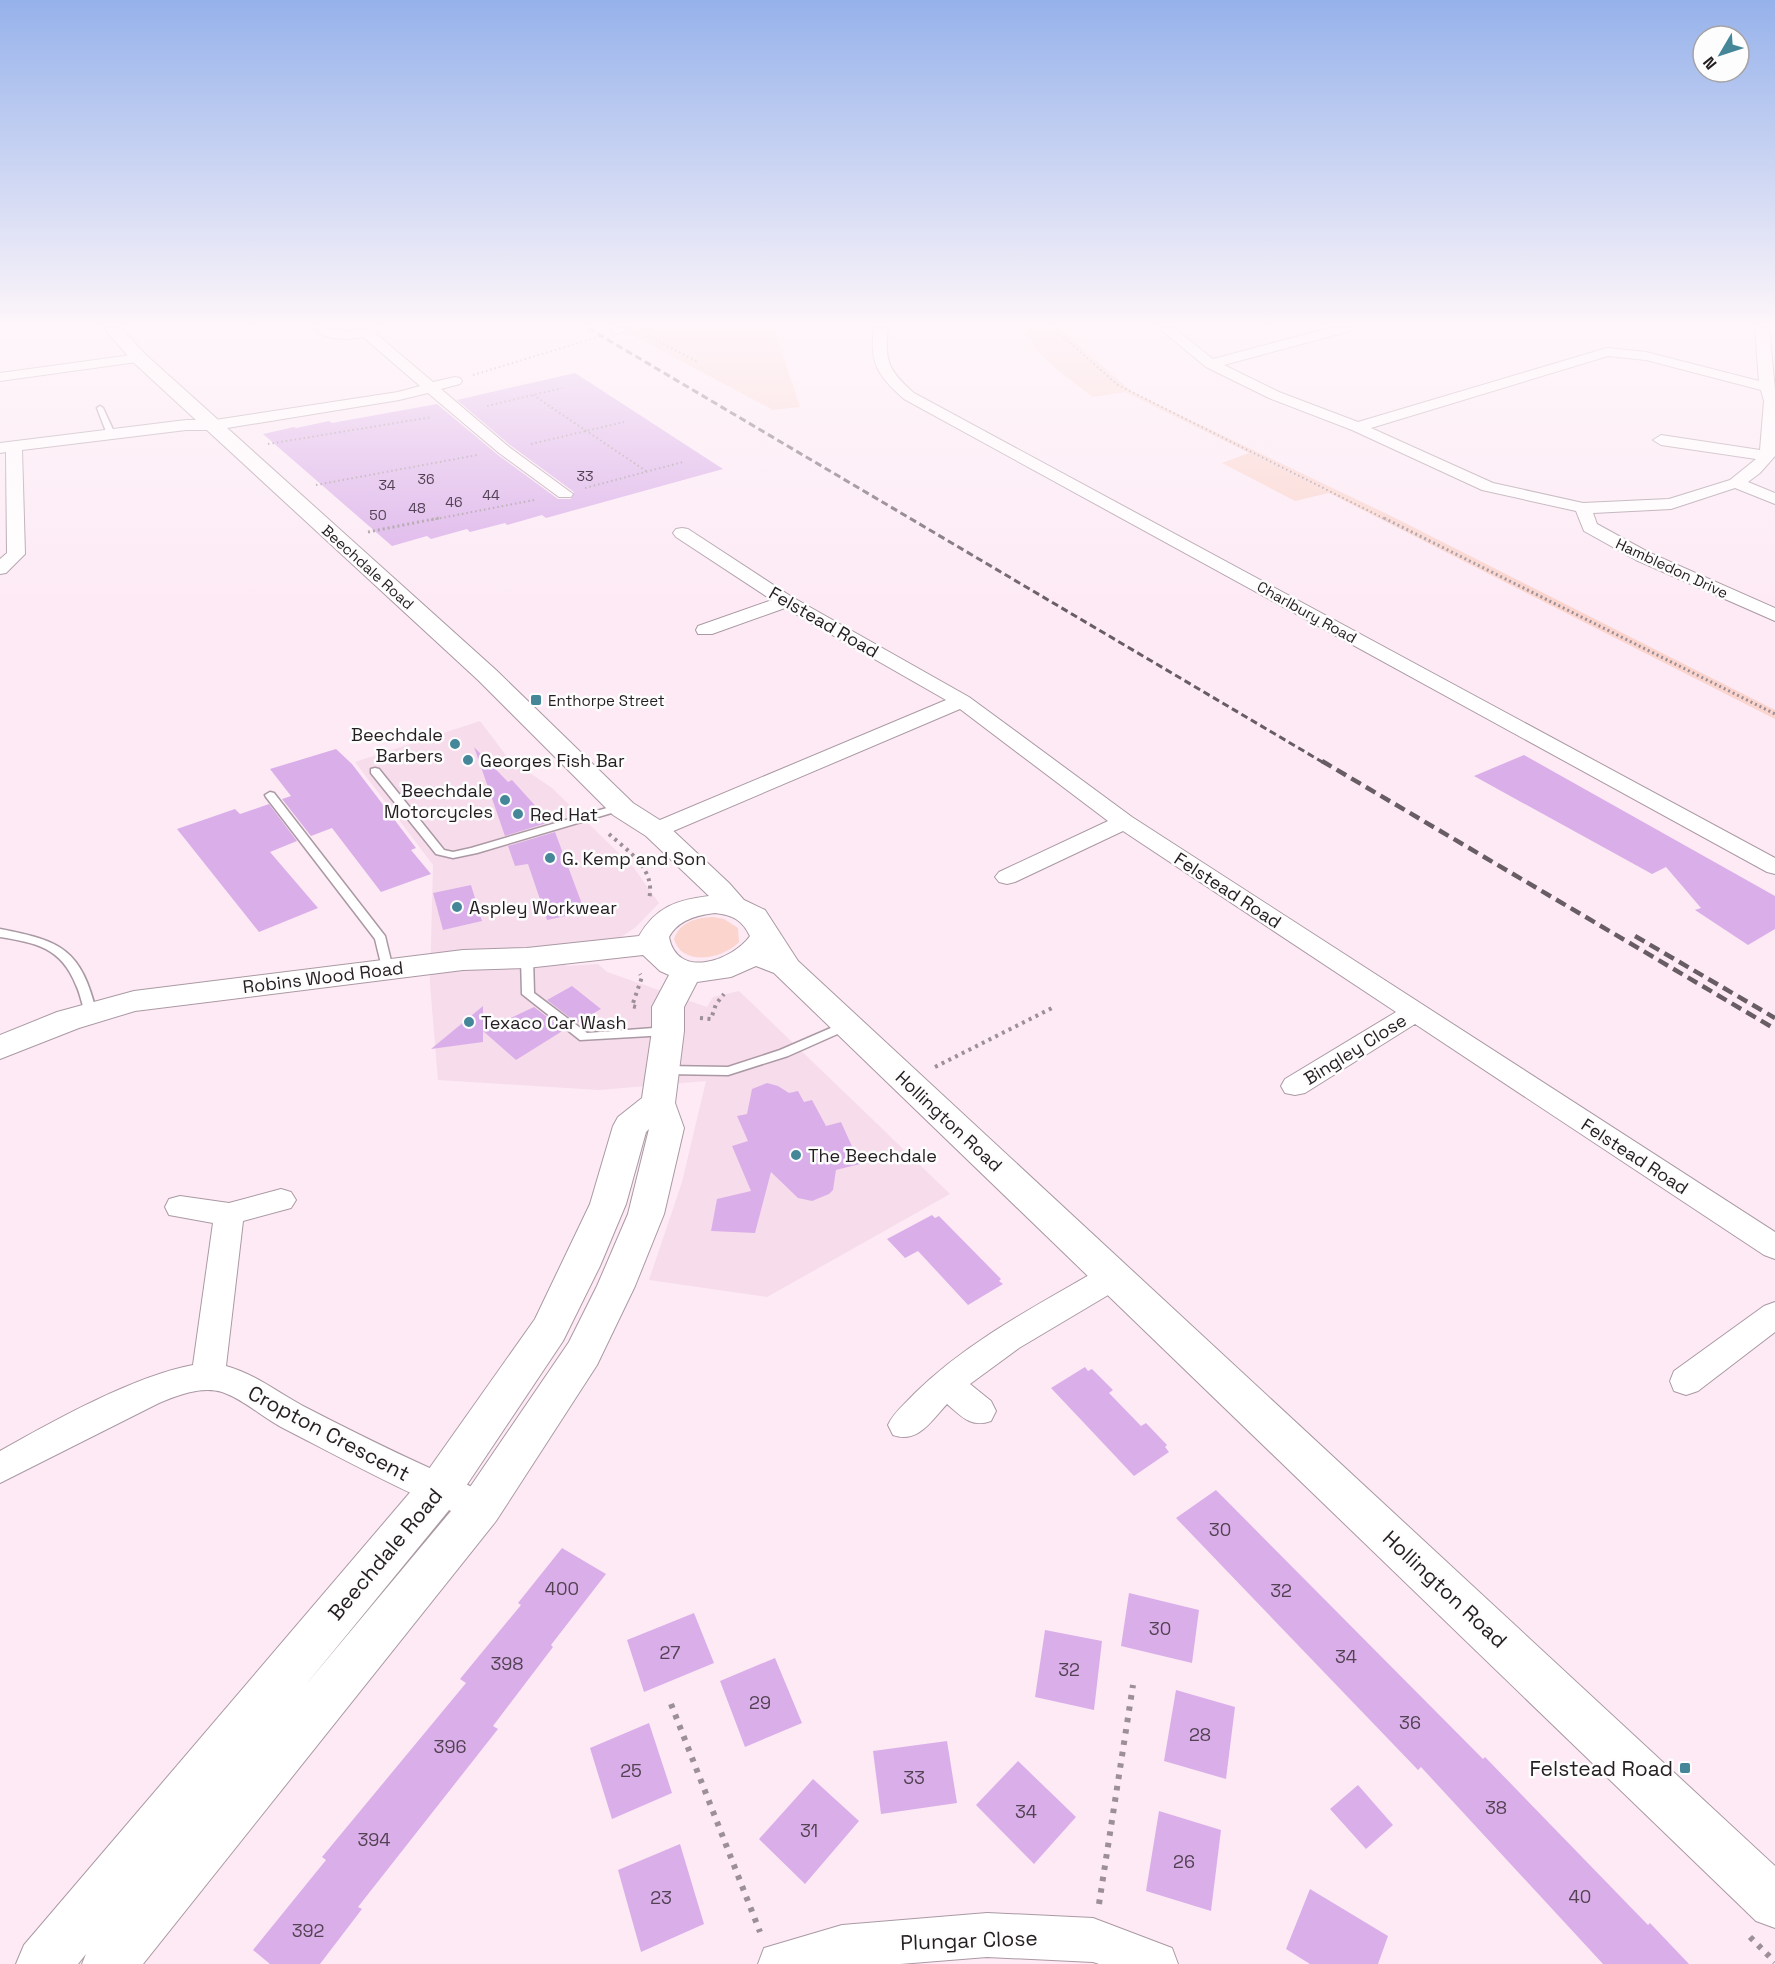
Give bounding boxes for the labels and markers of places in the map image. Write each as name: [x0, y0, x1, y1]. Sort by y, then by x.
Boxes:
place label: Enthorpe Street: [548, 691, 665, 710]
marker: Enthorpe Street: [529, 693, 543, 707]
place label: Beechdale Barbers: [351, 723, 443, 767]
marker: Beechdale Barbers: [448, 737, 462, 751]
place label: Georges Fish Bar: [480, 749, 625, 772]
marker: Georges Fish Bar: [461, 753, 475, 767]
place label: Beechdale Motorcycles: [384, 779, 493, 823]
marker: Beechdale Motorcycles: [498, 793, 512, 807]
place label: Red Hat: [530, 803, 598, 826]
marker: Red Hat: [511, 807, 525, 821]
place label: G. Kemp and Son: [562, 847, 706, 870]
marker: G. Kemp and Son: [543, 851, 557, 865]
place label: Aspley Workwear: [469, 896, 617, 919]
marker: Aspley Workwear: [450, 900, 464, 914]
place label: Texaco Car Wash: [481, 1011, 626, 1034]
marker: Texaco Car Wash: [462, 1015, 476, 1029]
place label: The Beechdale: [808, 1144, 937, 1167]
marker: The Beechdale: [789, 1148, 803, 1162]
place label: Felstead Road: [1529, 1755, 1673, 1782]
marker: Felstead Road: [1678, 1761, 1692, 1775]

